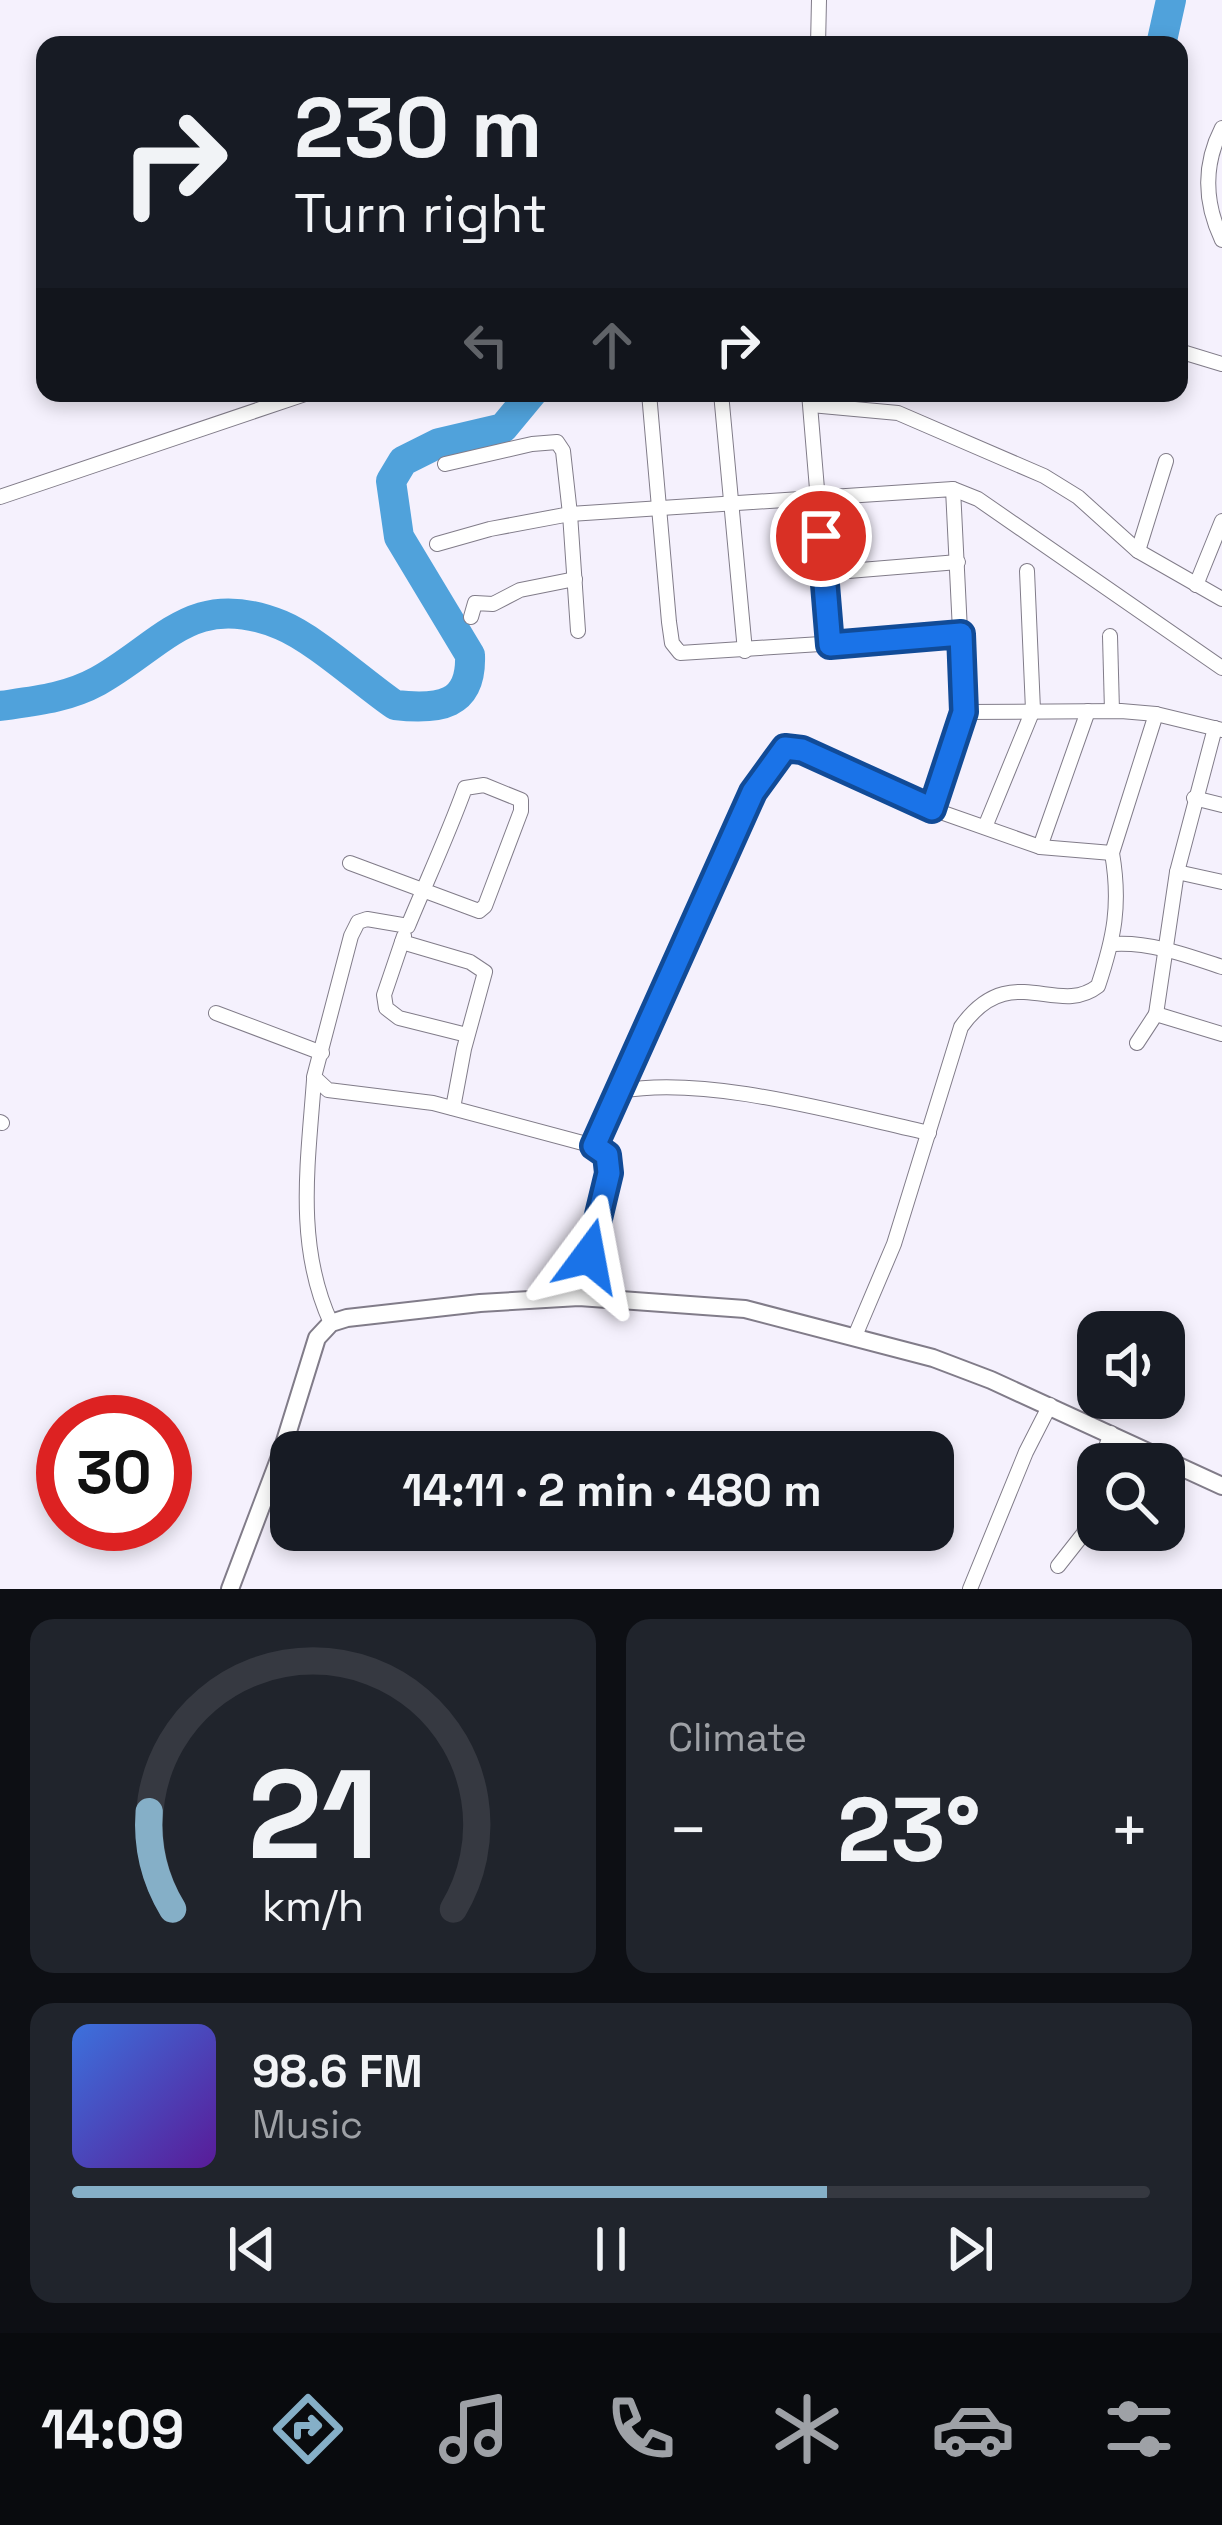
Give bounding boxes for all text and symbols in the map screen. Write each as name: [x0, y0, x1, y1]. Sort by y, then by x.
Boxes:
text: 230 m: [294, 74, 542, 182]
icon: right: [96, 84, 252, 240]
text: Turn right: [294, 179, 547, 248]
icon: left: [453, 312, 519, 378]
icon: ahead: [579, 312, 645, 378]
icon: right: [705, 312, 771, 378]
pin: [770, 485, 872, 587]
icon: arrive: [788, 503, 854, 569]
position arrow: [526, 1193, 652, 1319]
map controls: [1077, 1311, 1185, 1551]
button: sound: [1077, 1311, 1185, 1419]
speed limit sign: 30: [36, 1395, 192, 1551]
button: search: [1077, 1443, 1185, 1551]
text: 14:11 · 2 min · 480 m: [402, 1462, 822, 1519]
text: Climate: [668, 1713, 807, 1762]
text: 21: [248, 1735, 378, 1894]
text: 23°: [837, 1772, 981, 1887]
text: −: [668, 1788, 709, 1872]
text: +: [1109, 1788, 1150, 1872]
text: km/h: [262, 1879, 364, 1934]
text: 98.6 FM: [252, 2043, 423, 2100]
text: Music: [252, 2100, 363, 2149]
icon: previous: [219, 2216, 285, 2282]
icon: pause: [578, 2216, 644, 2282]
icon: next: [937, 2216, 1003, 2282]
icon: directions: [266, 2387, 350, 2471]
icon: music: [432, 2387, 516, 2471]
icon: phone: [599, 2387, 683, 2471]
icon: climate: [765, 2387, 849, 2471]
icon: car: [931, 2387, 1015, 2471]
icon: filters: [1097, 2387, 1181, 2471]
text: 14:09: [41, 2395, 184, 2464]

